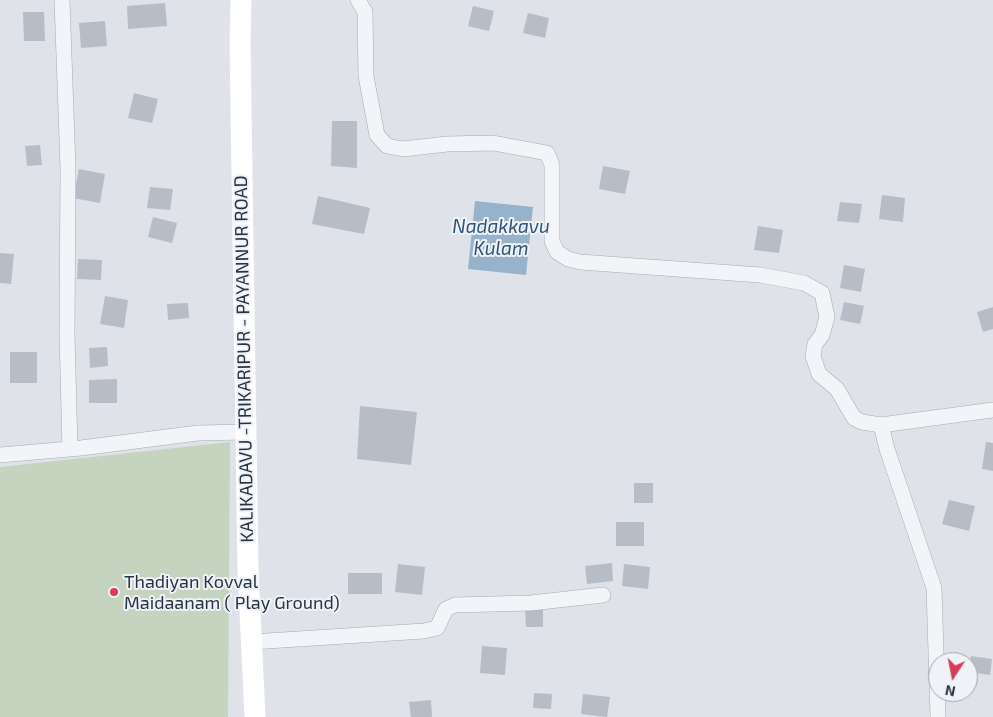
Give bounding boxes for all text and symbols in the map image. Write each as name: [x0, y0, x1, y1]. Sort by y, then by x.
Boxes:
street label: KALIKADAVU -TRIKARIPUR - PAYANNUR ROAD: [230, 175, 258, 543]
water label: Nadakkavu Kulam: [452, 216, 550, 260]
place label: Thadiyan Kovval Maidaanam ( Play Ground): [124, 571, 340, 614]
marker: Thadiyan Kovval Maidaanam ( Play Ground): [108, 586, 120, 598]
north arrow: [928, 652, 978, 702]
text: N: [944, 682, 957, 701]

